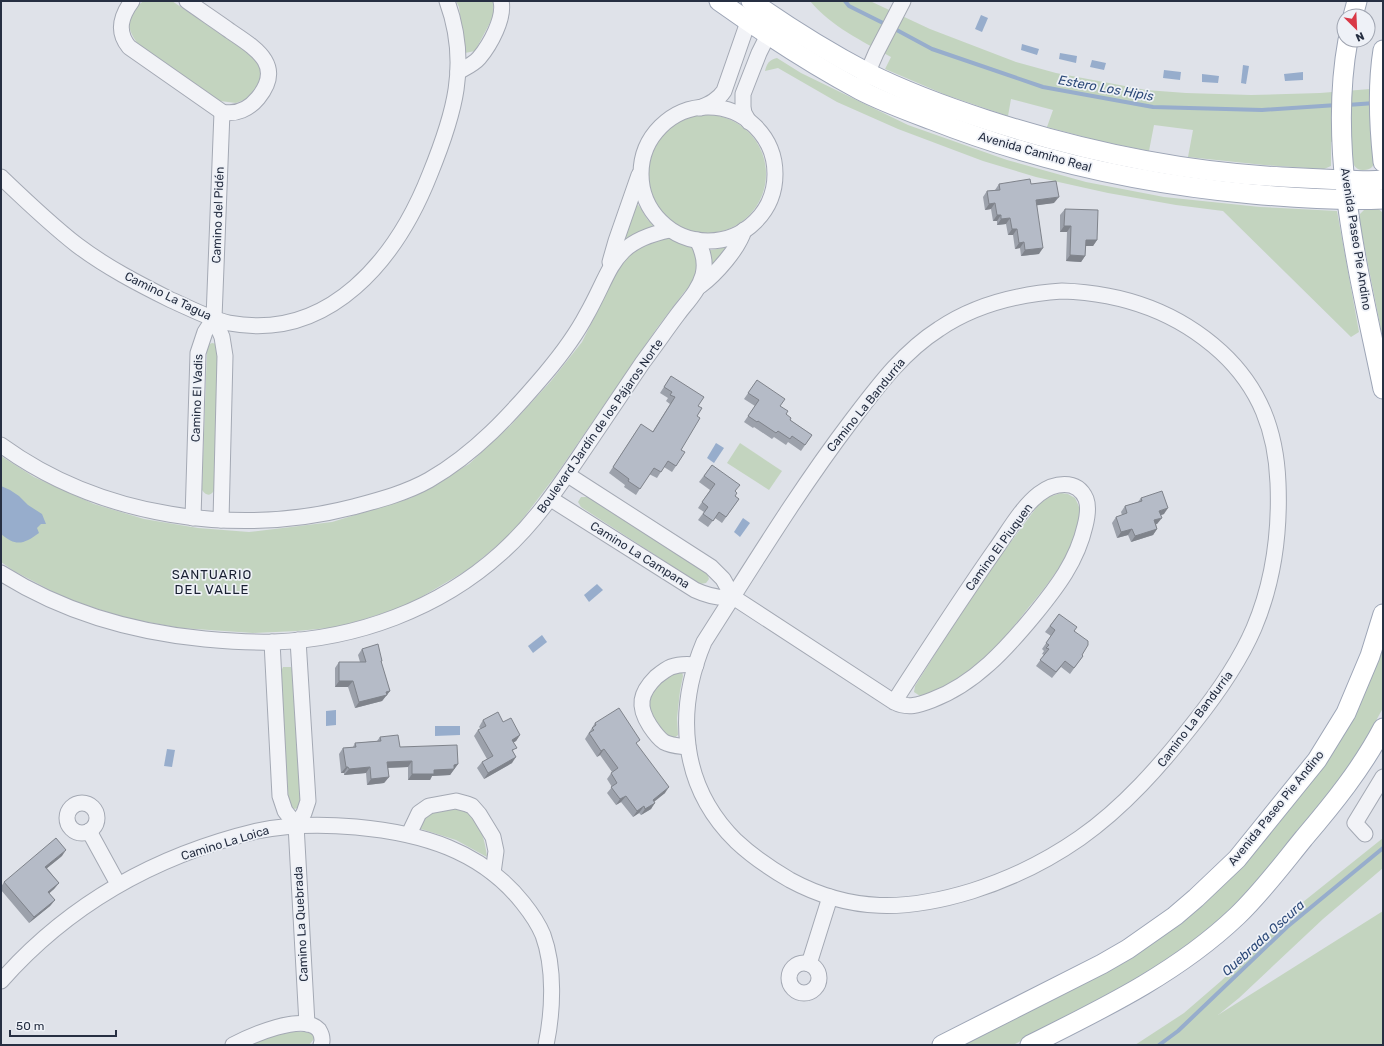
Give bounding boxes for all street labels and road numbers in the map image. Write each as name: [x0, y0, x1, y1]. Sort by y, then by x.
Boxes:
street label: Avenida Camino Real: [977, 129, 1093, 175]
street label: Camino del Pidén: [209, 166, 227, 264]
street label: Avenida Paseo Pie Andino: [1338, 167, 1374, 311]
street label: Camino La Tagua: [122, 269, 214, 323]
street label: Boulevard Jardín de los Pájaros Norte: [534, 336, 666, 516]
street label: Camino El Vadis: [188, 354, 206, 442]
street label: Camino La Bandurria: [824, 355, 908, 455]
street label: Camino El Piuquen: [963, 501, 1035, 593]
street label: Camino La Campana: [588, 519, 692, 591]
street label: Camino La Bandurria: [1154, 668, 1236, 770]
street label: Avenida Paseo Pie Andino: [1225, 748, 1327, 868]
street label: Camino La Loica: [179, 823, 271, 863]
street label: Camino La Quebrada: [291, 866, 311, 982]

